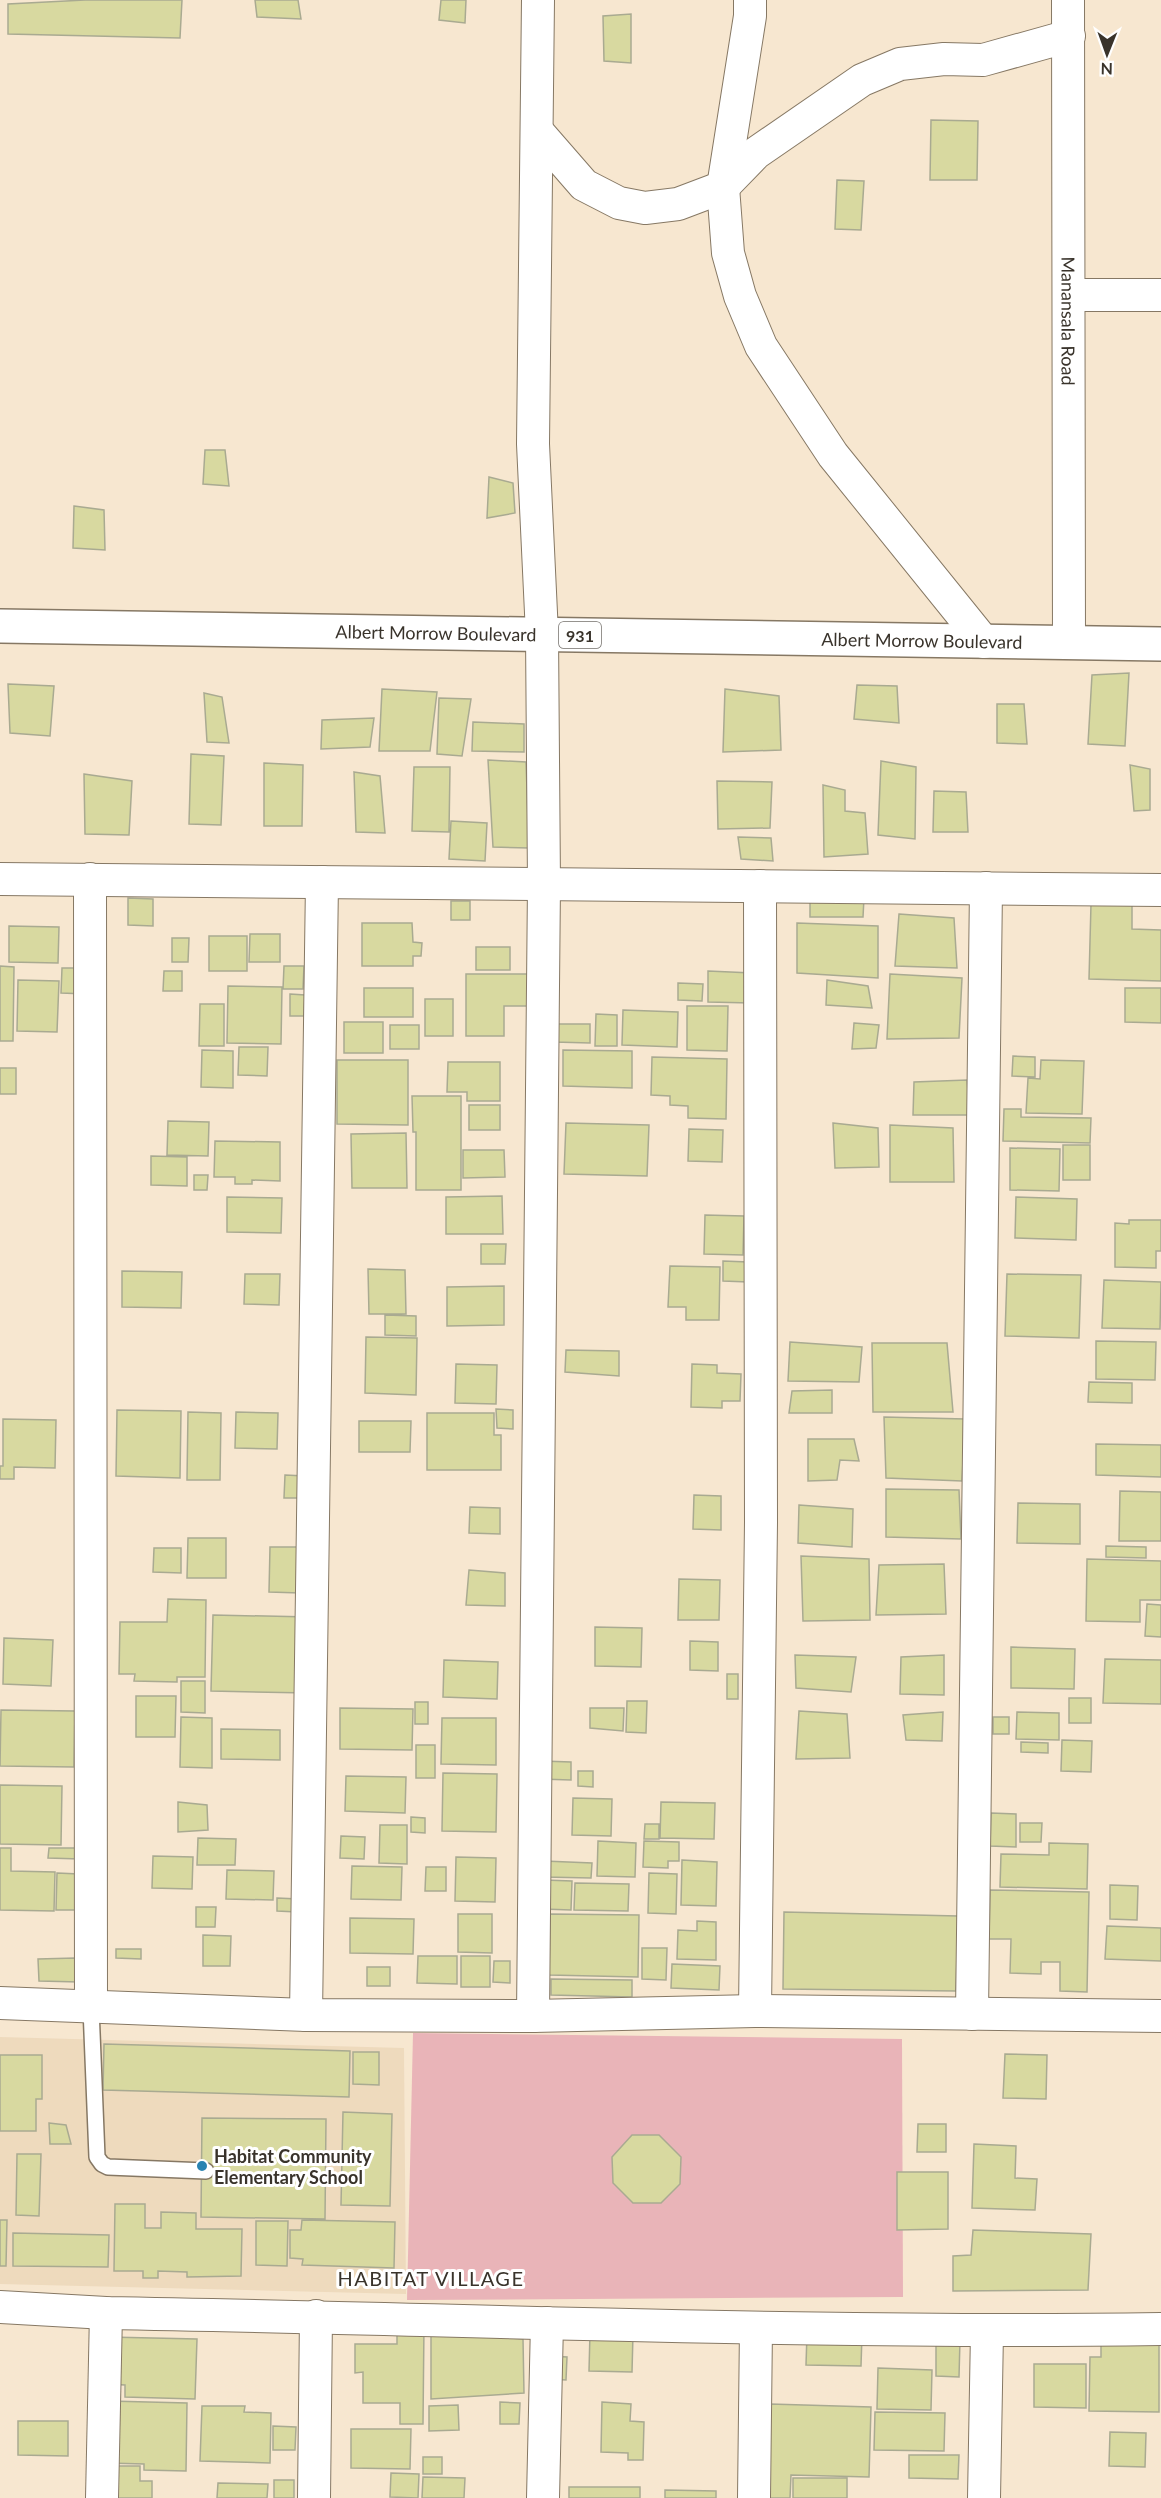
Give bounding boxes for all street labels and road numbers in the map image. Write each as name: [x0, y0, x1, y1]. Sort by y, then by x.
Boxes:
street label: Manansala Road: [1057, 256, 1080, 386]
street label: Albert Morrow Boulevard: [335, 620, 537, 645]
road number: 931: [559, 622, 601, 648]
street label: Albert Morrow Boulevard: [821, 628, 1023, 653]

